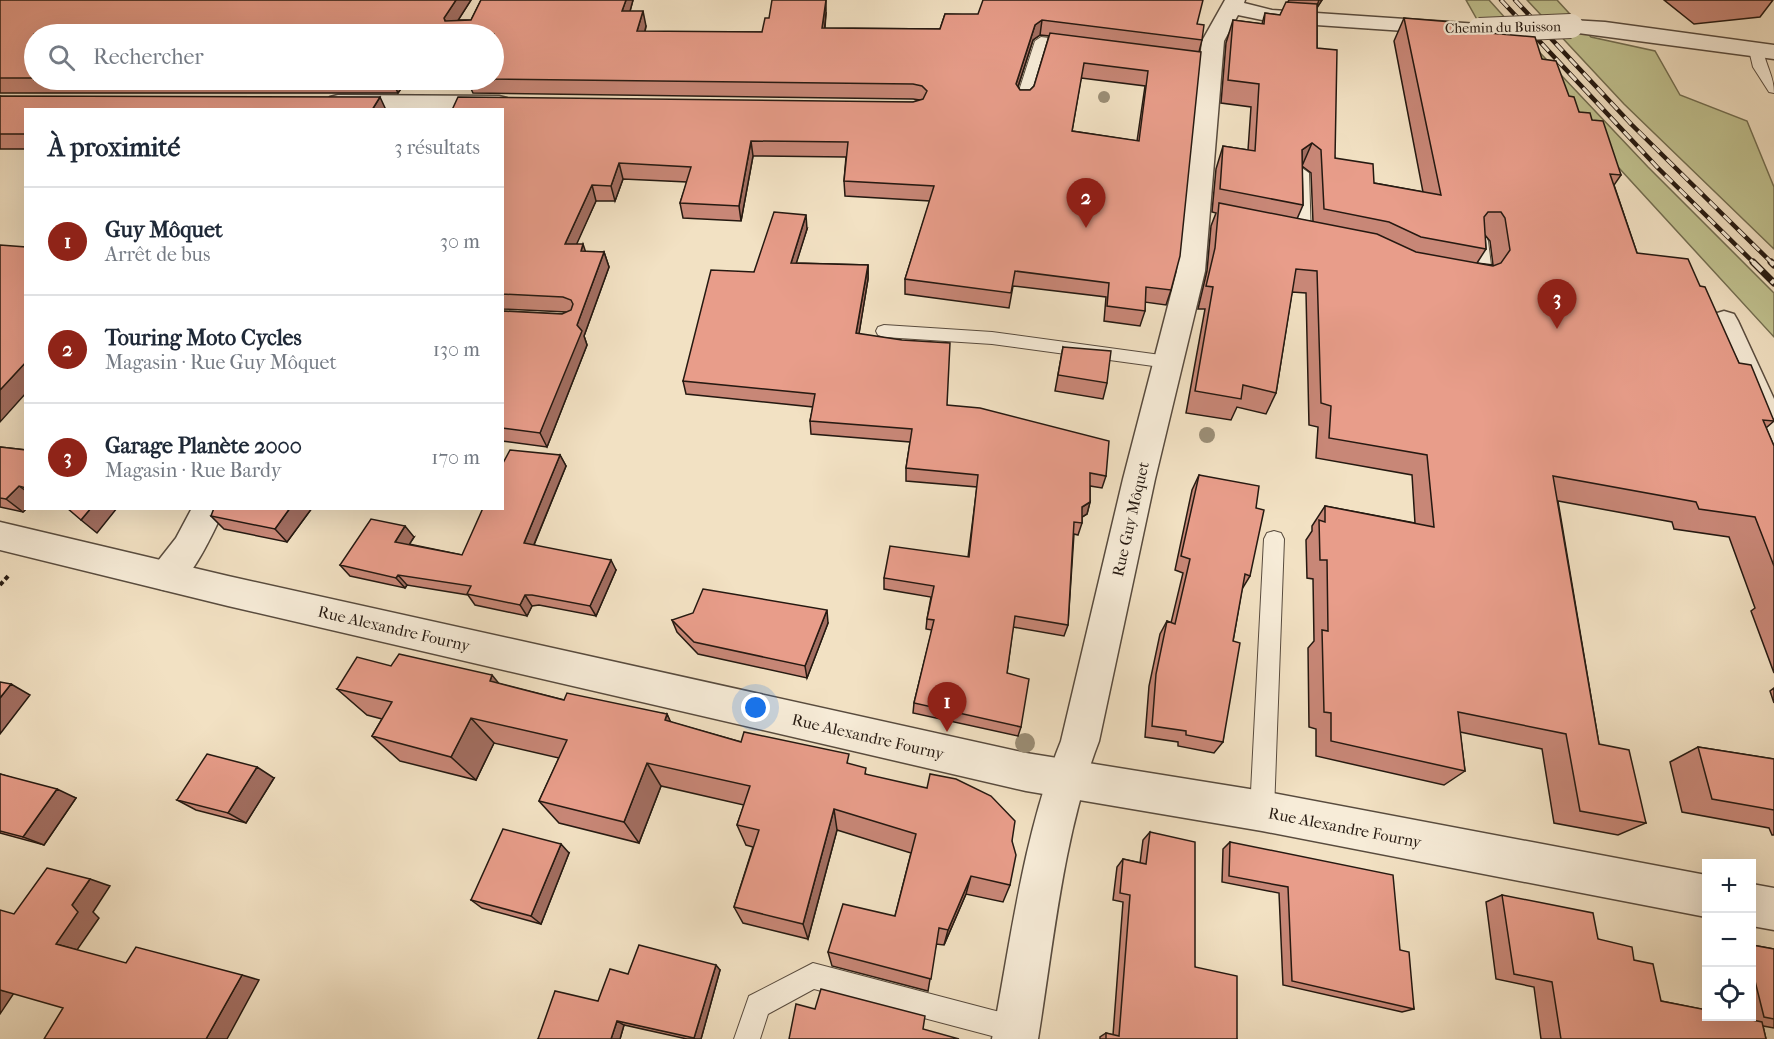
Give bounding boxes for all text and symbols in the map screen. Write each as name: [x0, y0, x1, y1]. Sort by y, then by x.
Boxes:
street label: Chemin du Buisson: [1445, 18, 1561, 37]
search box: [24, 24, 504, 90]
icon: search: [45, 41, 78, 74]
text: Rechercher: [93, 44, 204, 70]
text: À proximité: [48, 132, 180, 163]
text: 3 résultats: [394, 136, 480, 159]
pin: 2: [1066, 178, 1106, 228]
text: Guy Môquet: [105, 217, 223, 243]
text: 1: [64, 230, 71, 253]
text: 30 m: [440, 230, 480, 253]
text: Arrêt de bus: [105, 243, 210, 266]
pin: 3: [1538, 280, 1576, 329]
text: Touring Moto Cycles: [105, 325, 302, 351]
text: 2: [62, 338, 73, 361]
text: 130 m: [433, 338, 480, 361]
text: Magasin · Rue Guy Môquet: [105, 351, 337, 374]
text: Garage Planète 2000: [105, 433, 302, 459]
text: 3: [63, 446, 72, 469]
text: 170 m: [431, 446, 480, 469]
text: Magasin · Rue Bardy: [105, 459, 281, 482]
street label: Rue Guy Môquet: [1108, 460, 1153, 578]
street label: Rue Alexandre Fourny: [316, 602, 472, 655]
pin: 1: [928, 682, 966, 732]
your location: [741, 693, 770, 722]
street label: Rue Alexandre Fourny: [790, 710, 946, 763]
street label: Rue Alexandre Fourny: [1267, 803, 1424, 852]
map controls: [1702, 859, 1756, 1021]
button: +: [1702, 859, 1756, 913]
button: −: [1702, 913, 1756, 967]
button: locate: [1702, 967, 1756, 1021]

